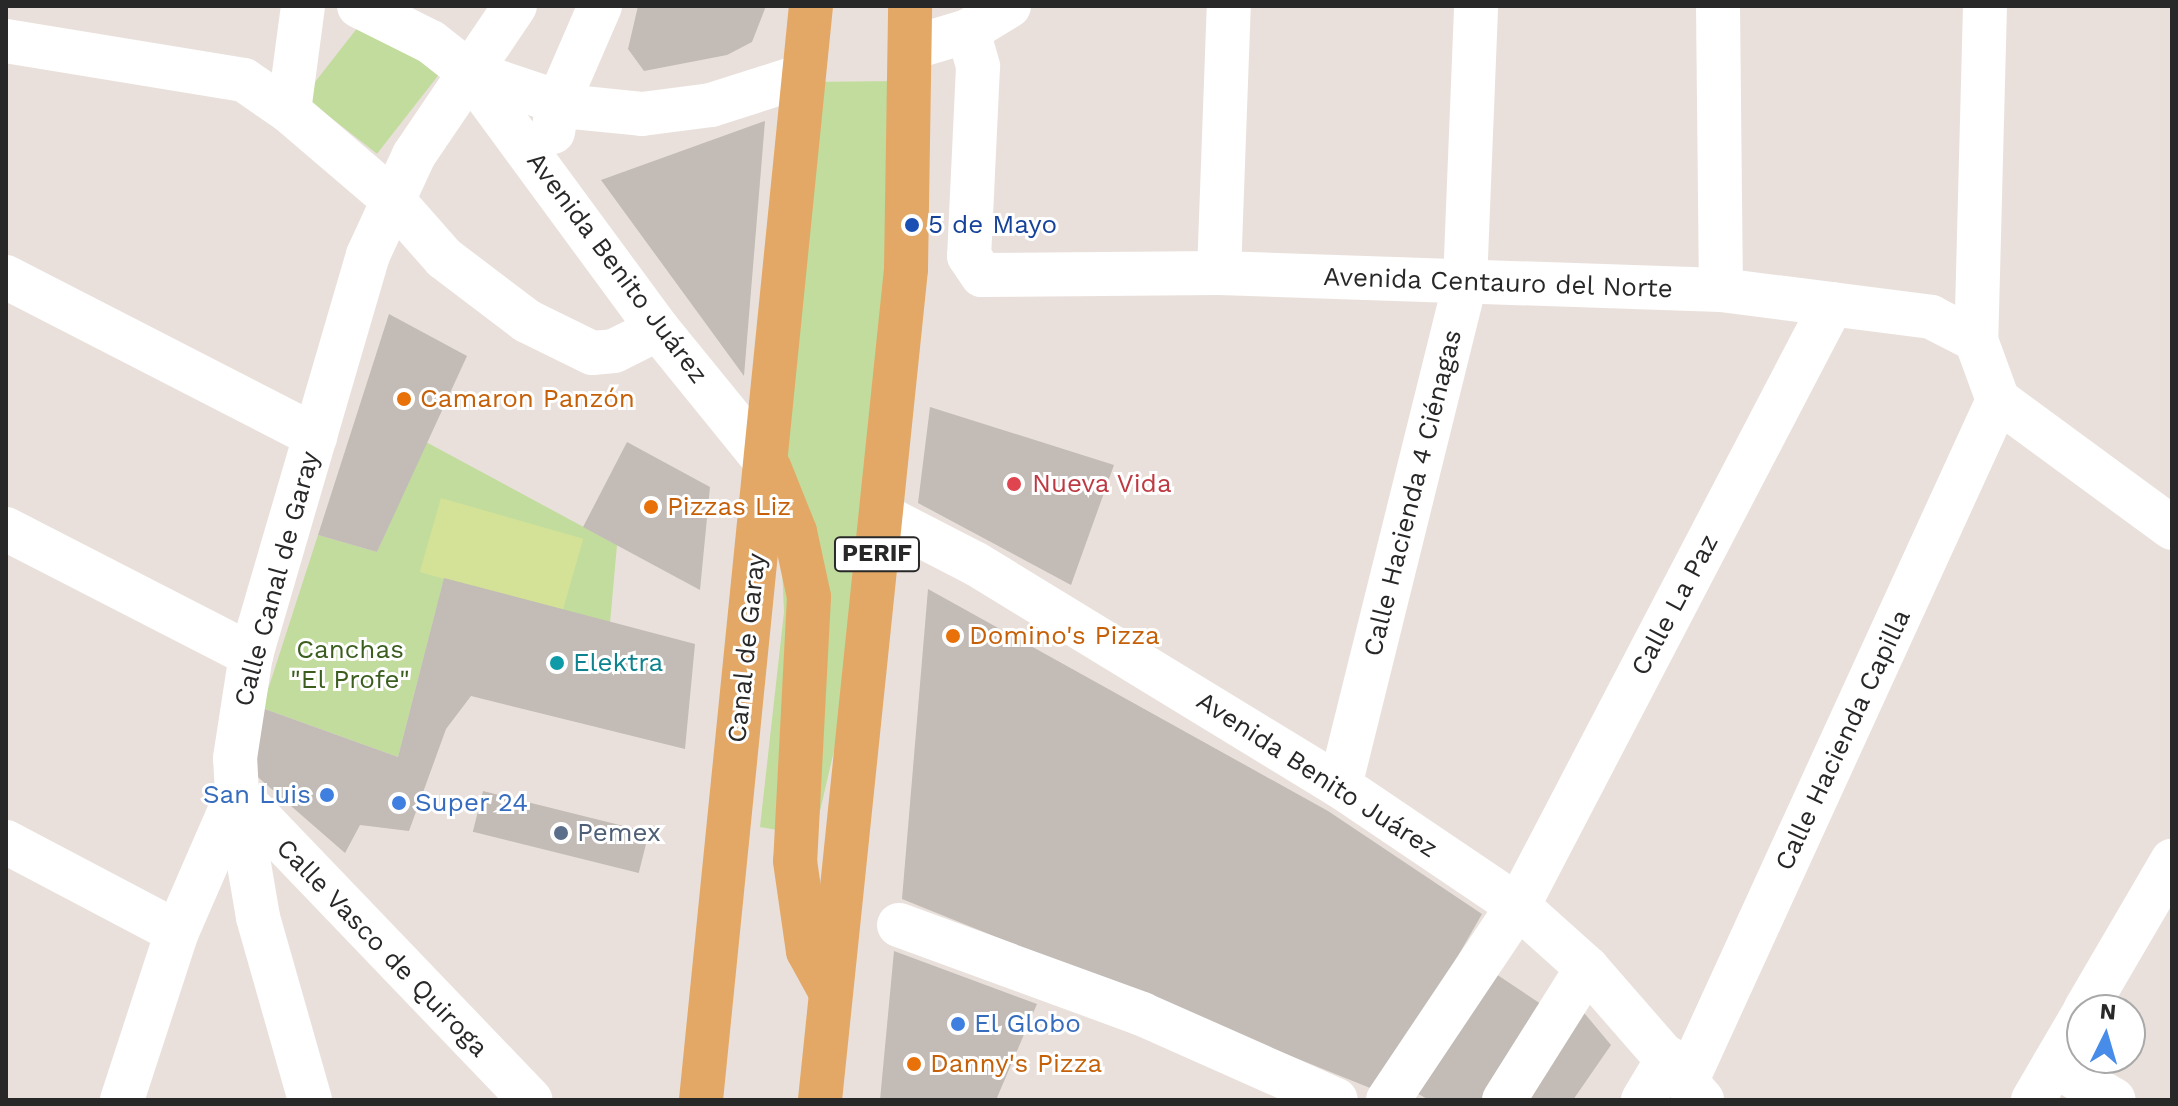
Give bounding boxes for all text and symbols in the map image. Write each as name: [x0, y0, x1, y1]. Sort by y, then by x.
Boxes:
street label: Avenida Benito Juárez: [520, 146, 714, 390]
place label: 5 de Mayo: [928, 209, 1057, 241]
marker: 5 de Mayo: [903, 216, 921, 234]
street label: Avenida Centauro del Norte: [1322, 261, 1674, 305]
street label: Calle Hacienda 4 Ciénagas: [1357, 326, 1469, 660]
place label: Camaron Panzón: [420, 383, 635, 415]
marker: Camaron Panzón: [395, 390, 413, 408]
street label: Calle Canal de Garay: [228, 448, 326, 710]
place label: Nueva Vida: [1032, 468, 1173, 500]
marker: Nueva Vida: [1003, 473, 1025, 495]
place label: Pizzas Liz: [667, 491, 791, 523]
marker: Pizzas Liz: [642, 498, 660, 516]
street label: Calle La Paz: [1625, 529, 1725, 681]
road number: PERIF: [833, 534, 921, 574]
street label: Canal de Garay: [721, 551, 773, 745]
street label: Calle Hacienda Capilla: [1769, 604, 1917, 876]
place label: Domino's Pizza: [969, 620, 1160, 652]
marker: Domino's Pizza: [944, 627, 962, 645]
park label: Canchas "El Profe": [290, 634, 410, 696]
place label: Elektra: [573, 647, 663, 679]
marker: Elektra: [548, 654, 566, 672]
street label: Avenida Benito Juárez: [1190, 685, 1444, 865]
place label: San Luis: [203, 779, 311, 811]
marker: San Luis: [318, 786, 336, 804]
place label: Super 24: [415, 787, 529, 819]
marker: Super 24: [390, 794, 408, 812]
place label: Pemex: [577, 817, 661, 849]
marker: Pemex: [552, 824, 570, 842]
street label: Calle Vasco de Quiroga: [269, 832, 495, 1064]
north arrow: [2066, 994, 2146, 1074]
text: N: [2099, 998, 2117, 1025]
place label: El Globo: [974, 1008, 1082, 1040]
marker: El Globo: [949, 1015, 967, 1033]
place label: Danny's Pizza: [930, 1048, 1102, 1080]
marker: Danny's Pizza: [905, 1055, 923, 1073]

